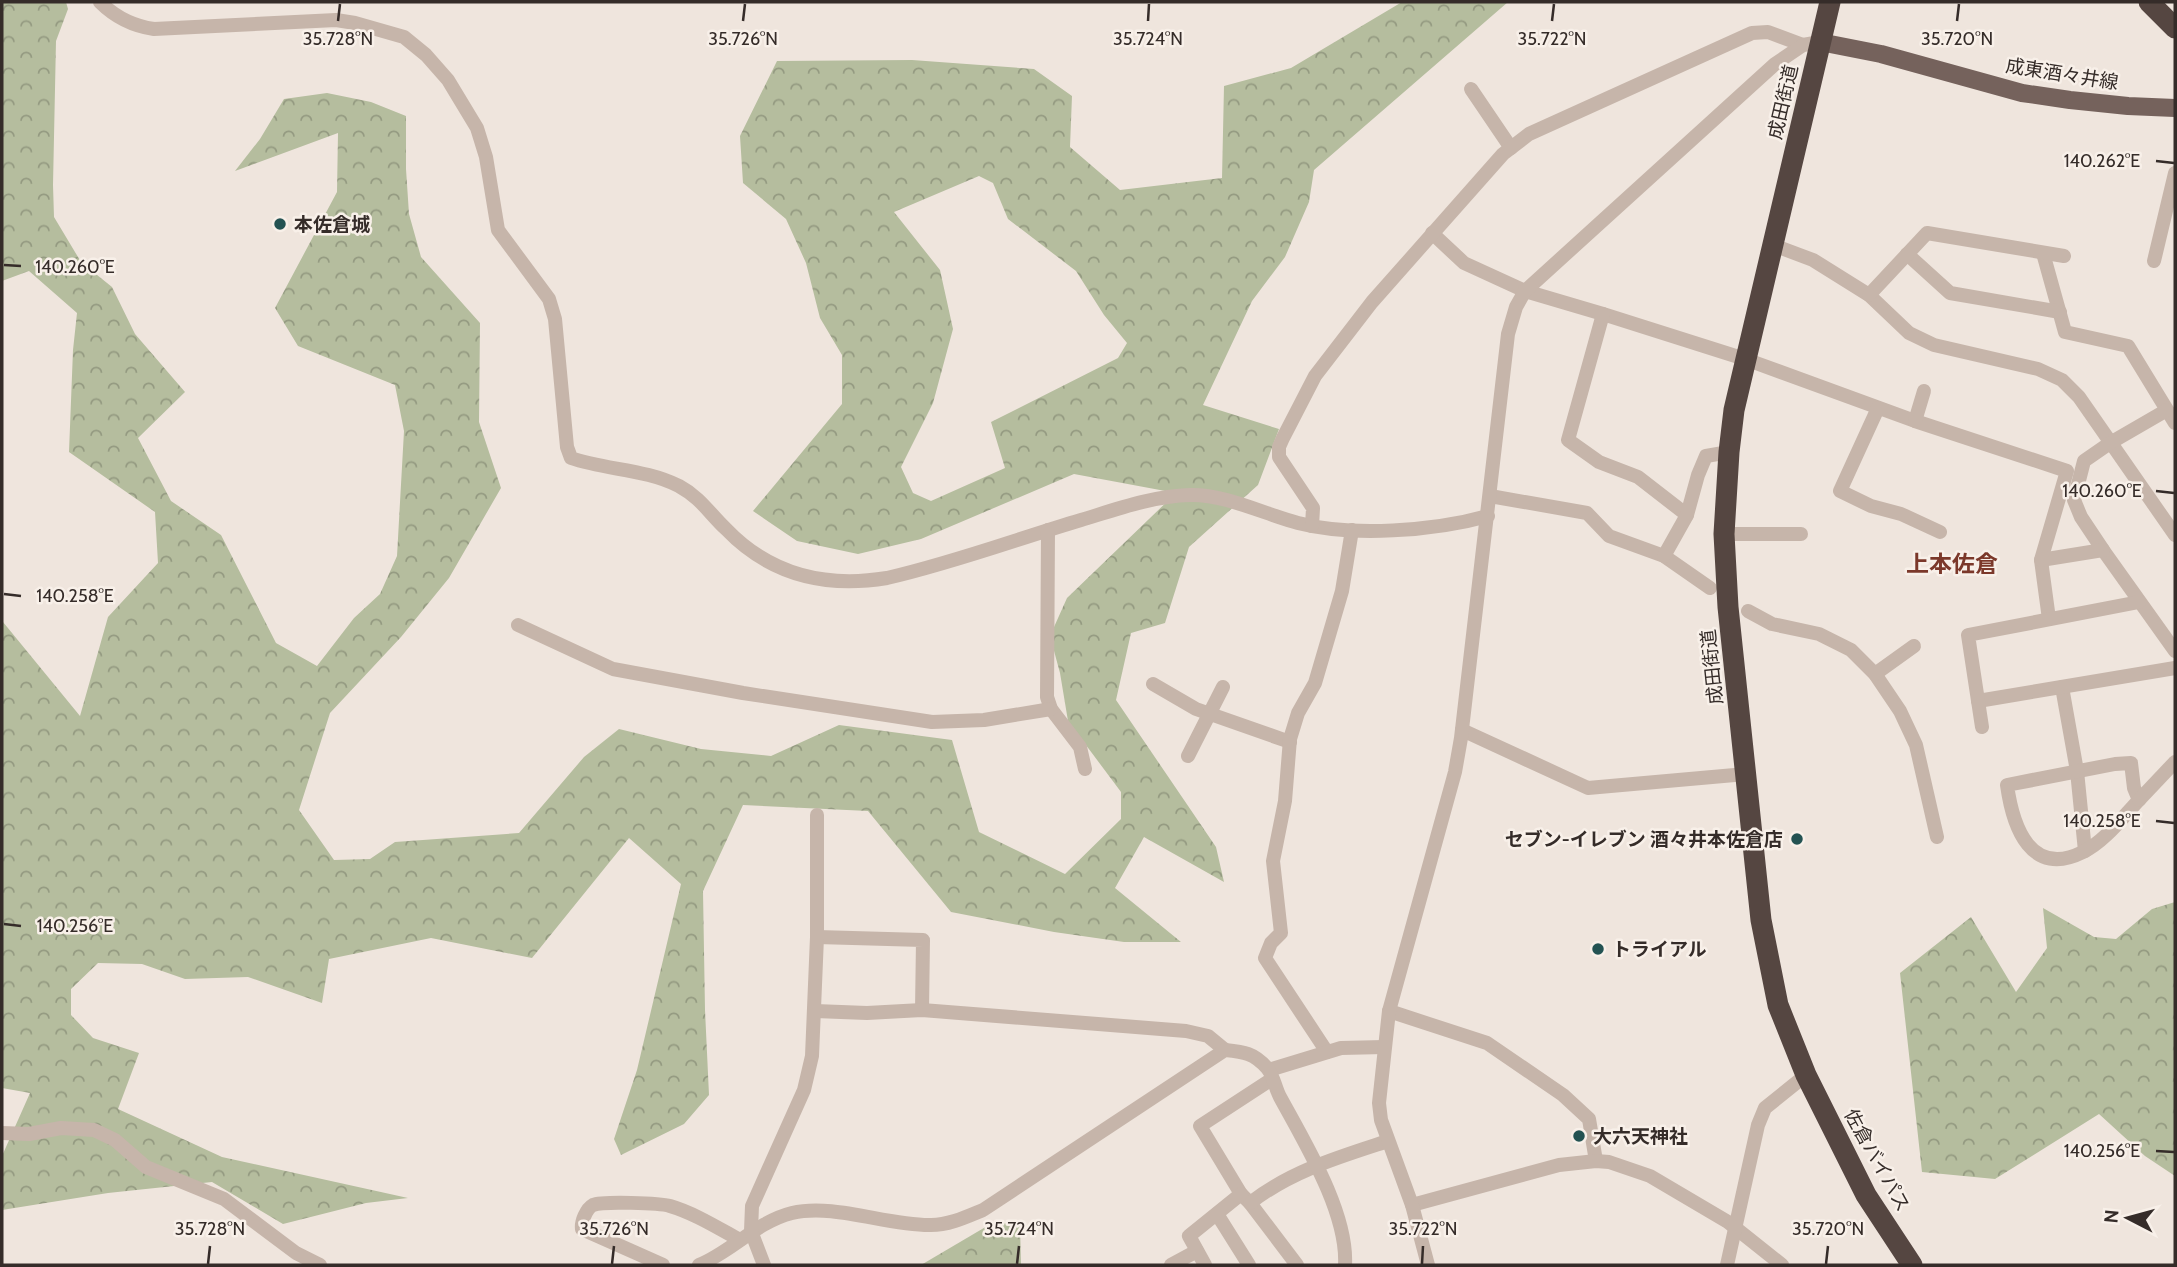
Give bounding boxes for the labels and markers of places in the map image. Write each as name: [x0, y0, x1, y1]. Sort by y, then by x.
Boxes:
place label: 本佐倉城: [294, 213, 370, 236]
marker: 本佐倉城: [272, 216, 288, 232]
place label: セブン-イレブン 酒々井本佐倉店: [1505, 828, 1783, 851]
marker: セブン-イレブン 酒々井本佐倉店: [1789, 831, 1805, 847]
place label: トライアル: [1612, 938, 1707, 961]
marker: トライアル: [1590, 941, 1606, 957]
place label: 大六天神社: [1593, 1125, 1688, 1148]
marker: 大六天神社: [1571, 1128, 1587, 1144]

